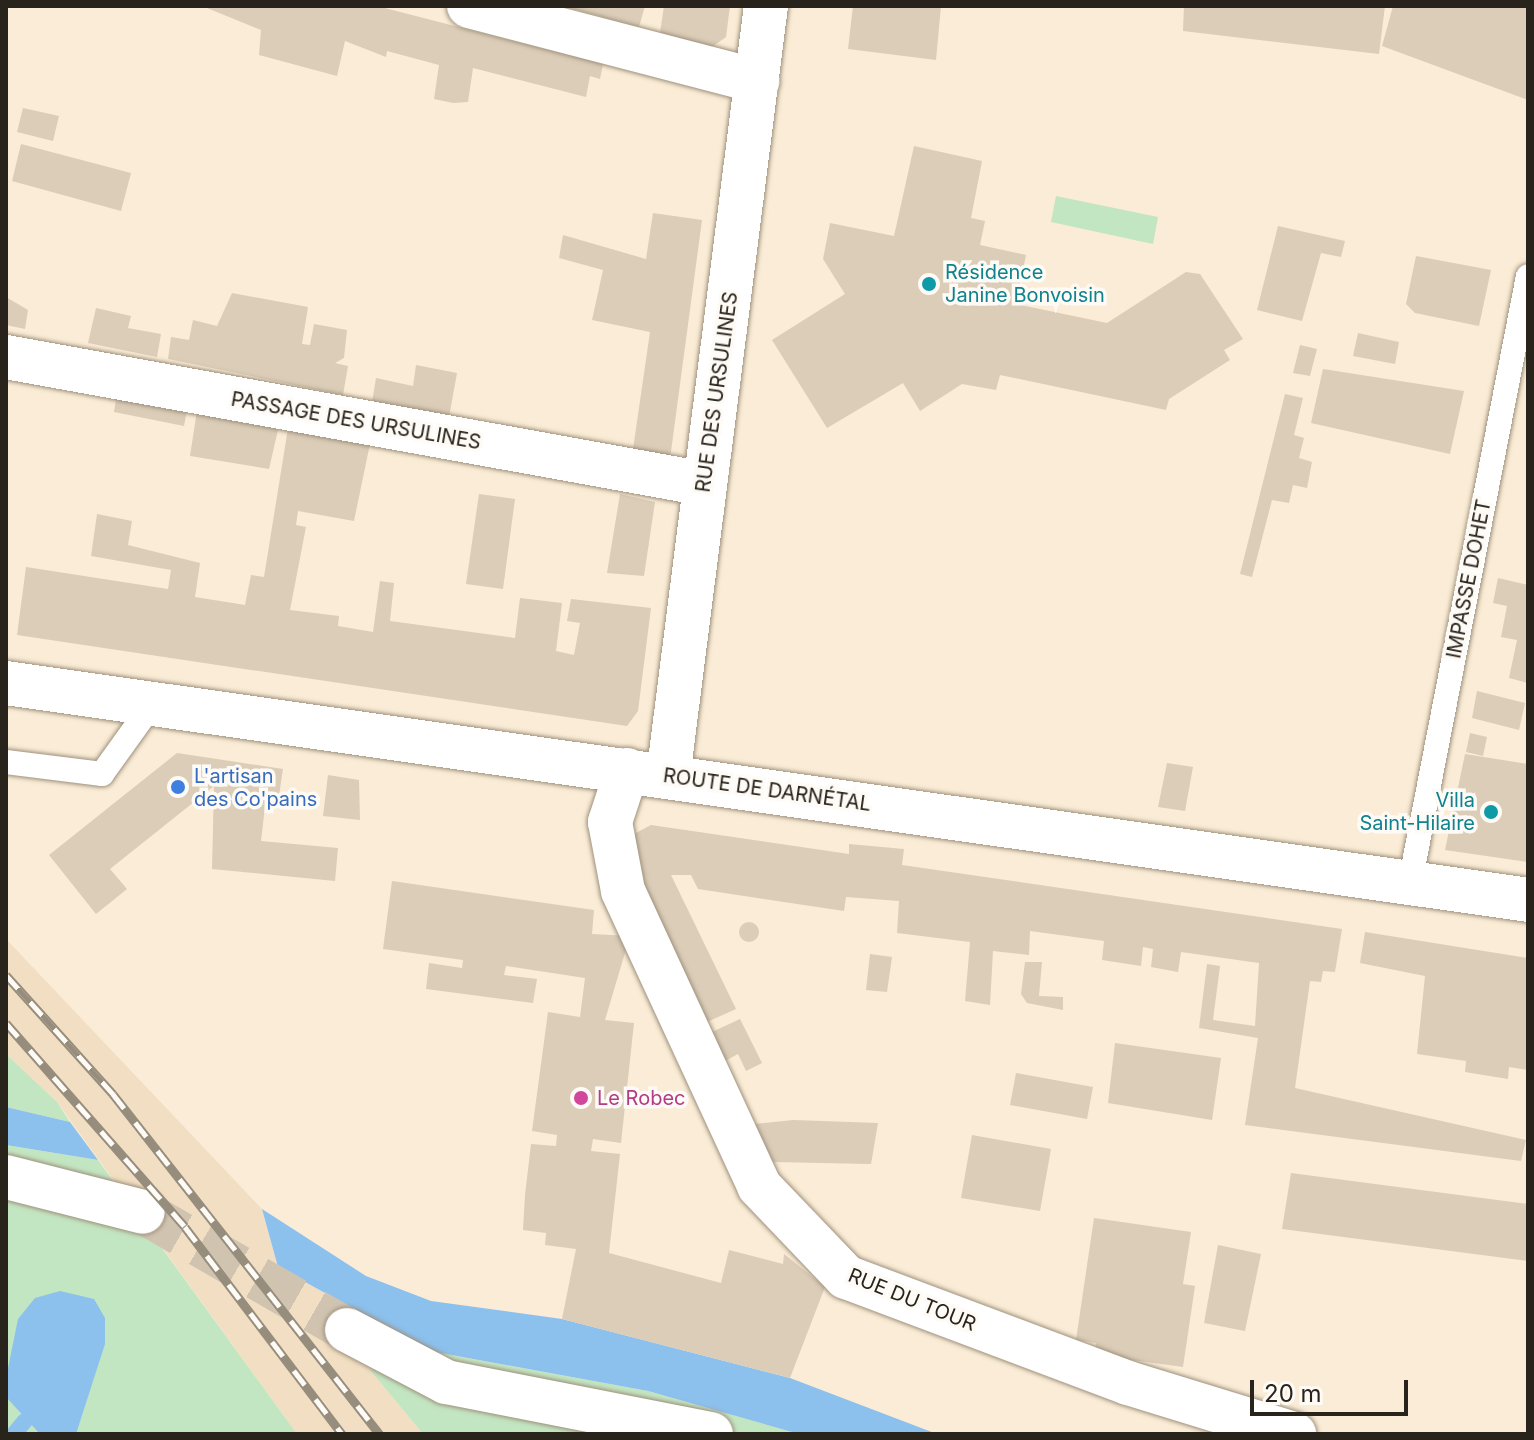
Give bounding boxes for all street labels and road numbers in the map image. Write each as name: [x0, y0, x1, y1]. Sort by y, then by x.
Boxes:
street label: RUE DES URSULINES: [691, 290, 743, 494]
street label: PASSAGE DES URSULINES: [229, 387, 483, 455]
street label: IMPASSE DOHET: [1442, 498, 1496, 660]
street label: ROUTE DE DARNÉTAL: [662, 764, 872, 816]
street label: RUE DU TOUR: [845, 1263, 979, 1337]

